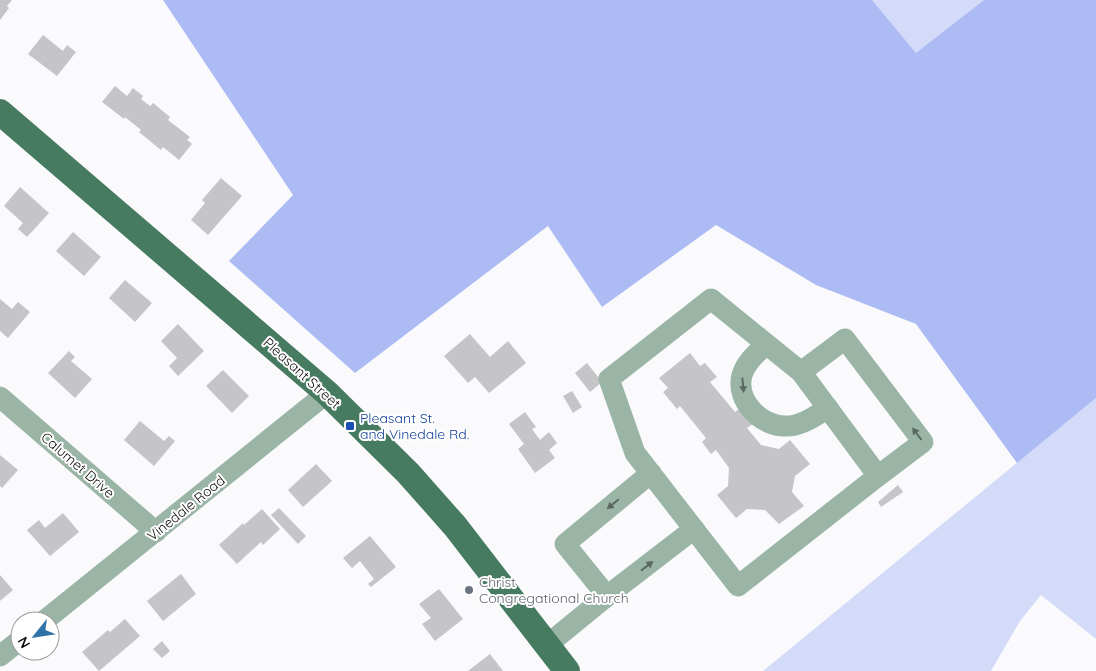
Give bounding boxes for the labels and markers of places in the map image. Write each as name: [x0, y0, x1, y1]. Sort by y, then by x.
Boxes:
place label: Pleasant St. and Vinedale Rd.: [360, 409, 469, 443]
marker: Pleasant St. and Vinedale Rd.: [344, 420, 356, 432]
place label: Christ Congregational Church: [479, 573, 629, 607]
marker: Christ Congregational Church: [463, 584, 475, 596]

